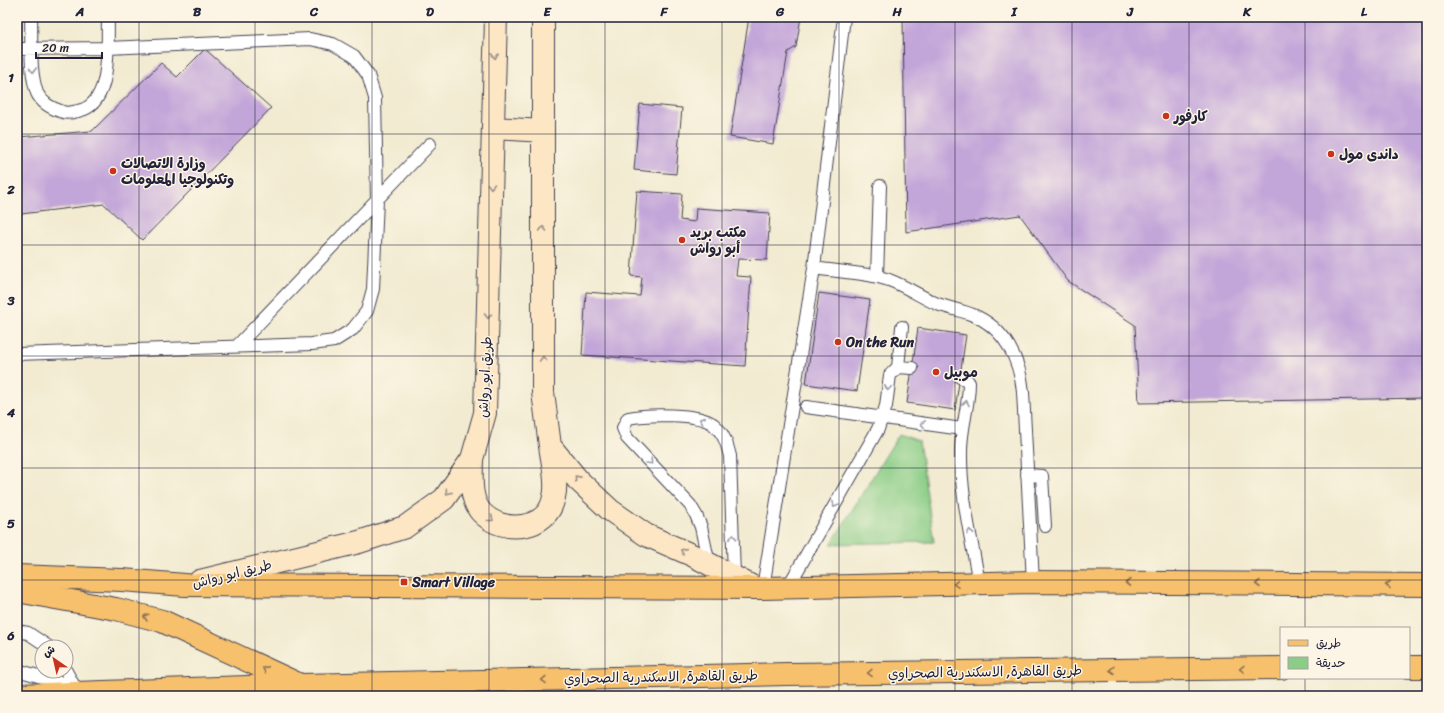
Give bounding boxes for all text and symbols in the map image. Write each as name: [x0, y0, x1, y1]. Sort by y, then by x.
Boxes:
text: A: [75, 0, 84, 23]
text: B: [193, 0, 202, 23]
text: C: [309, 0, 319, 23]
text: D: [426, 0, 434, 23]
text: E: [543, 0, 552, 23]
text: F: [659, 0, 668, 23]
text: G: [775, 0, 785, 23]
text: H: [891, 0, 902, 23]
text: I: [1010, 0, 1018, 23]
text: J: [1126, 0, 1134, 23]
text: K: [1242, 0, 1252, 23]
text: L: [1361, 0, 1368, 23]
scale bar: [36, 34, 102, 60]
text: 20 m: [42, 37, 69, 59]
one-way arrow: [490, 53, 499, 59]
text: 1: [8, 66, 14, 89]
one-way arrow: [29, 67, 38, 73]
place label: كارفور: [1173, 104, 1208, 129]
marker: كارفور: [1161, 111, 1171, 121]
place label: داندى مول: [1339, 142, 1399, 167]
marker: داندى مول: [1326, 149, 1336, 159]
place label: وزارة الاتصالات وتكنولوجيا المعلومات: [121, 151, 234, 192]
marker: وزارة الاتصالات وتكنولوجيا المعلومات: [108, 166, 118, 176]
text: 2: [6, 178, 15, 201]
one-way arrow: [487, 183, 495, 189]
place label: مكتب بريد أبو رواش: [690, 220, 747, 261]
one-way arrow: [539, 226, 547, 232]
marker: مكتب بريد أبو رواش: [677, 235, 687, 245]
text: 3: [6, 289, 15, 312]
one-way arrow: [484, 313, 492, 319]
place label: On the Run: [845, 330, 915, 355]
street label: طريق ابو رواش: [470, 336, 500, 418]
marker: On the Run: [833, 337, 843, 347]
one-way arrow: [539, 356, 547, 362]
place label: موبيل: [944, 360, 978, 385]
marker: موبيل: [931, 367, 941, 377]
one-way arrow: [884, 385, 893, 391]
one-way arrow: [962, 400, 970, 406]
text: 4: [6, 401, 16, 424]
one-way arrow: [699, 417, 706, 425]
one-way arrow: [920, 419, 926, 428]
one-way arrow: [645, 457, 652, 465]
one-way arrow: [575, 476, 582, 483]
one-way arrow: [446, 488, 453, 495]
one-way arrow: [833, 501, 840, 509]
text: 5: [7, 512, 15, 535]
one-way arrow: [486, 515, 493, 522]
one-way arrow: [966, 529, 975, 535]
one-way arrow: [728, 534, 737, 540]
one-way arrow: [680, 548, 687, 556]
street label: طريق ابو رواش: [189, 552, 275, 596]
place label: Smart Village: [411, 570, 496, 595]
marker: Smart Village: [399, 577, 409, 587]
one-way arrow: [1125, 579, 1131, 587]
one-way arrow: [953, 580, 959, 588]
one-way arrow: [1255, 580, 1261, 588]
one-way arrow: [1385, 581, 1391, 589]
one-way arrow: [143, 613, 150, 622]
text: 6: [6, 624, 15, 647]
legend: [1280, 627, 1410, 679]
text: طريق: [1316, 632, 1341, 654]
north arrow: [34, 639, 74, 679]
text: ش: [38, 640, 59, 662]
text: حديقة: [1316, 652, 1345, 674]
street label: طريق القاهرة, الاسكندرية الصحراوي: [888, 658, 1082, 686]
street label: طريق القاهرة, الاسكندرية الصحراوي: [564, 663, 758, 691]
one-way arrow: [1239, 665, 1245, 673]
one-way arrow: [262, 666, 270, 674]
one-way arrow: [1109, 666, 1115, 674]
one-way arrow: [867, 669, 873, 677]
one-way arrow: [541, 675, 547, 684]

